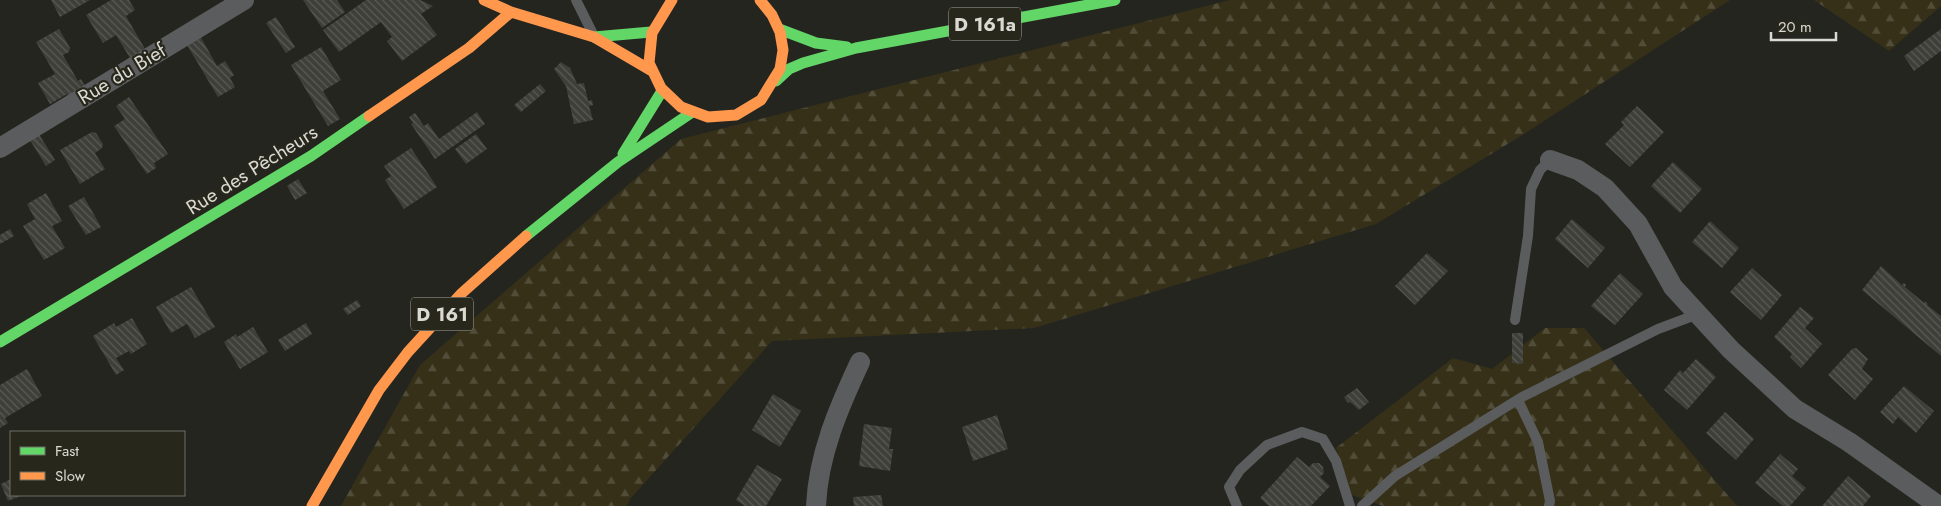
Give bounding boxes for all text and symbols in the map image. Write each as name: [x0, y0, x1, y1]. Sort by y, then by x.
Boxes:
road number: D 161a: [949, 8, 1021, 40]
scale bar: [1771, 10, 1836, 42]
text: 20 m: [1778, 16, 1812, 38]
street label: Rue du Bief: [72, 36, 173, 112]
street label: Rue des Pêcheurs: [181, 118, 323, 222]
road number: D 161: [411, 298, 473, 330]
legend: [10, 431, 185, 496]
text: Fast: [55, 440, 79, 462]
text: Slow: [55, 465, 86, 487]

